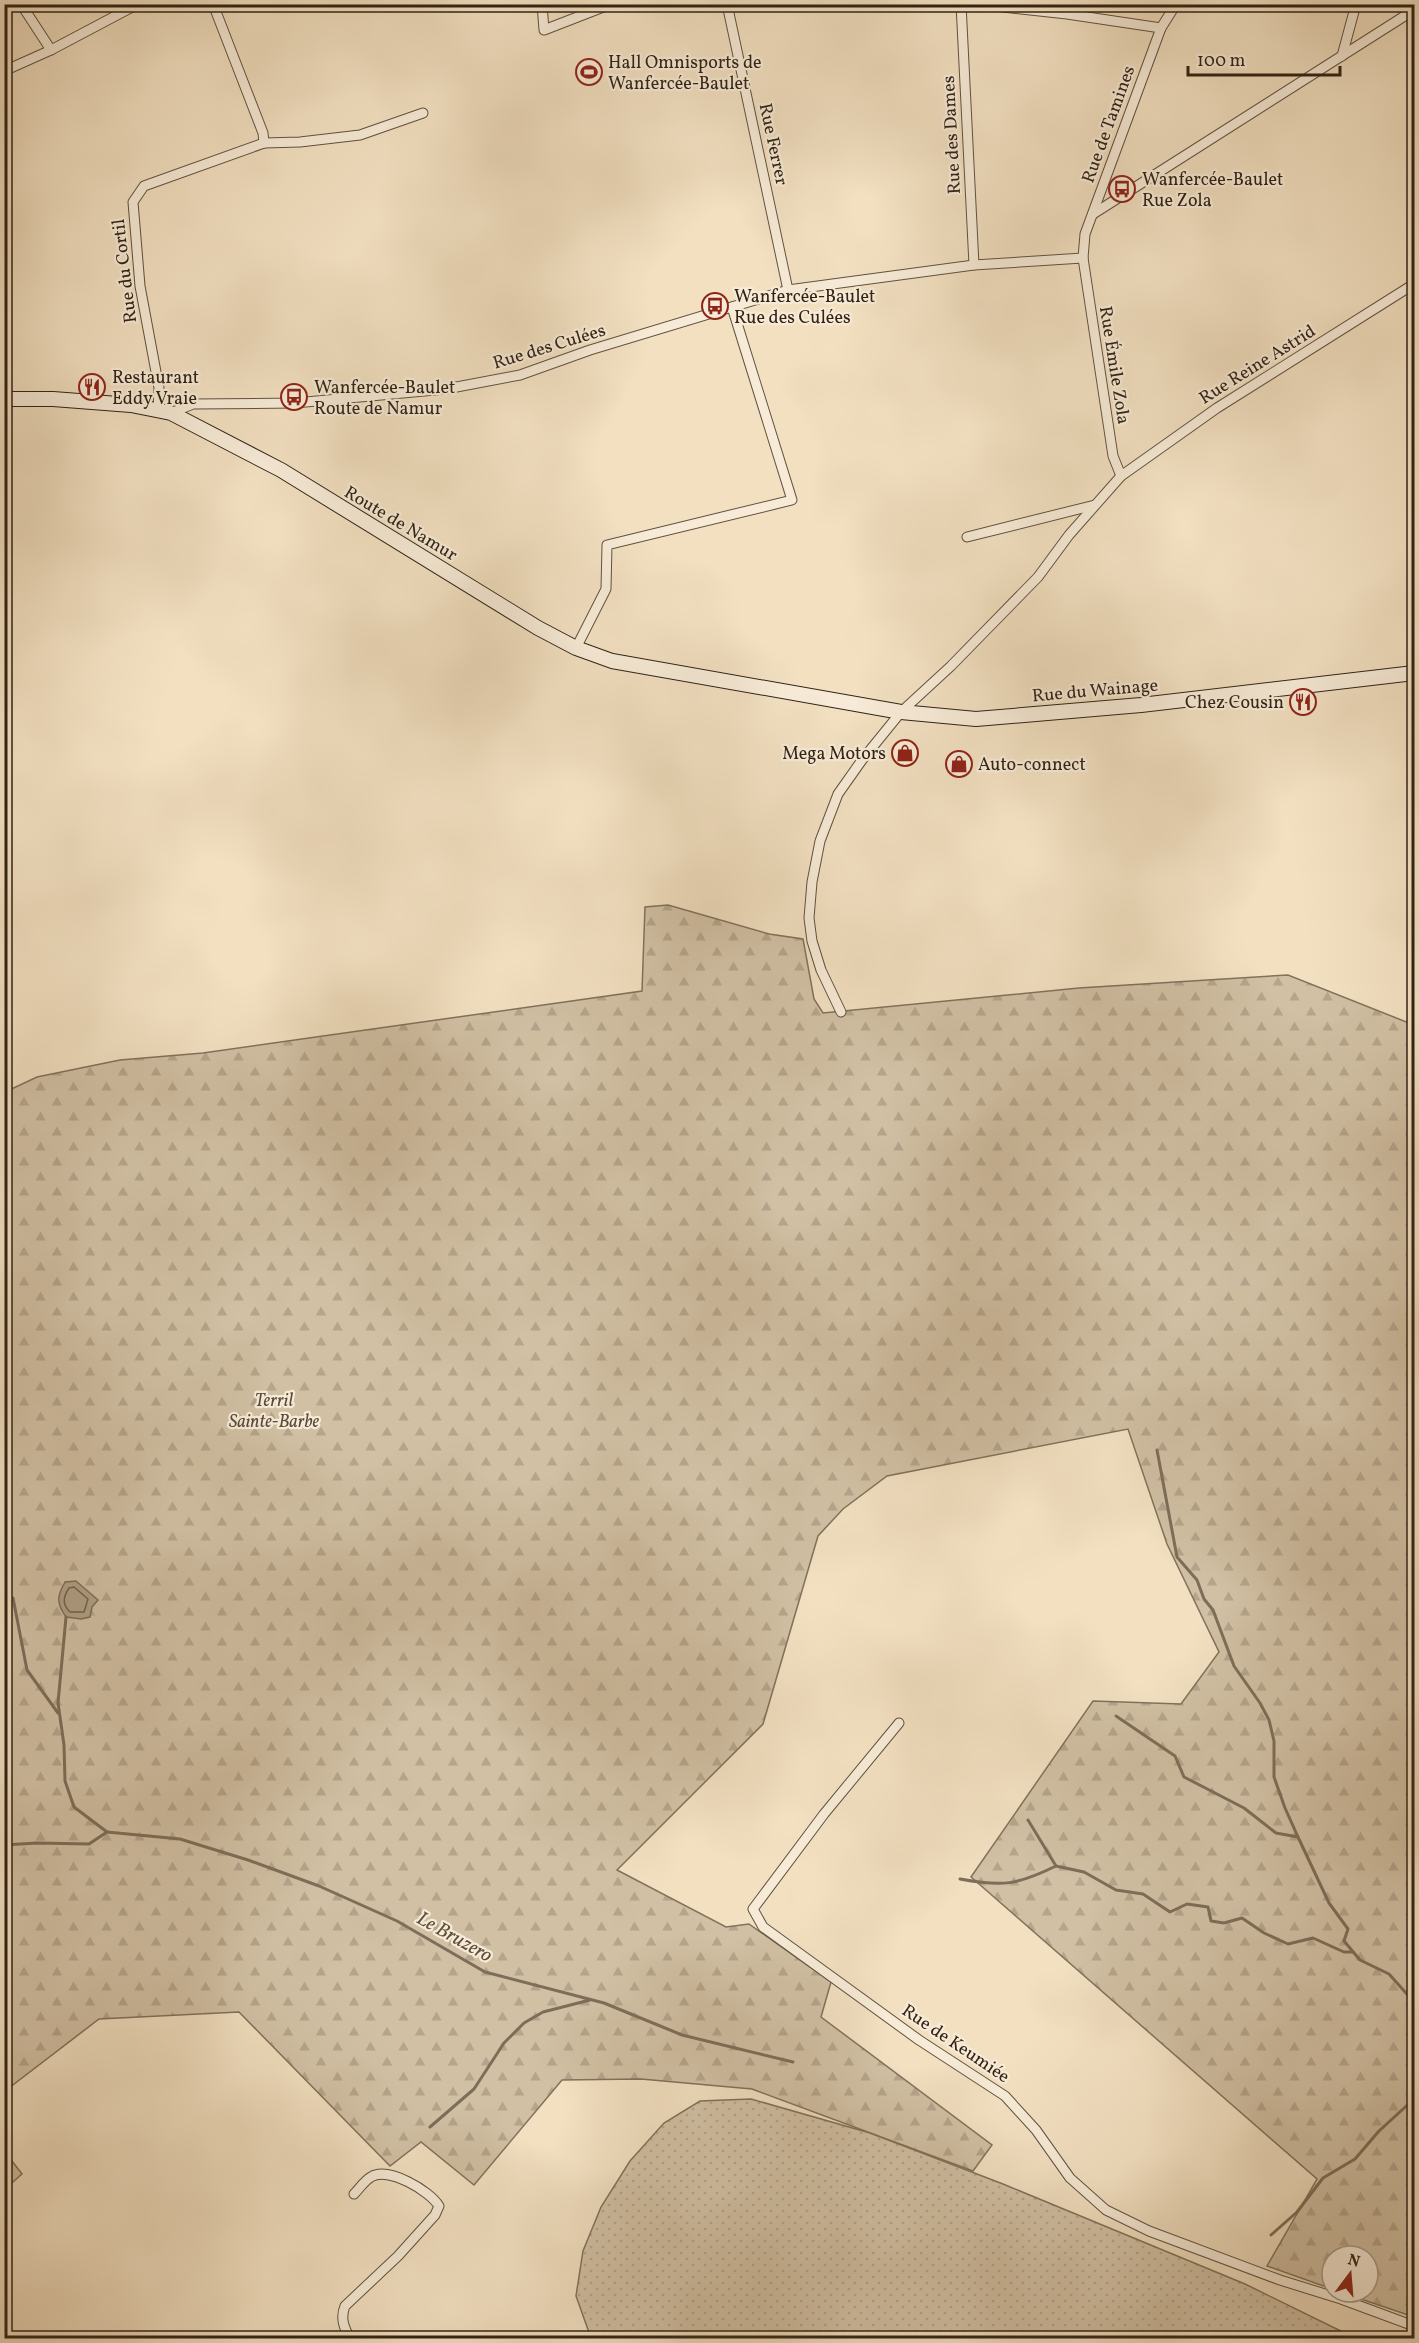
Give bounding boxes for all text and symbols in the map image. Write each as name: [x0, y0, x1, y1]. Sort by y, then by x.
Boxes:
scale bar: [1188, 39, 1340, 77]
text: 100 m: [1197, 49, 1246, 74]
place label: Hall Omnisports de Wanfercée-Baulet: [608, 51, 762, 97]
sports icon: Hall Omnisports de Wanfercée-Baulet: [574, 57, 604, 87]
street label: Rue de Tamines: [1077, 62, 1142, 187]
street label: Rue des Dames: [937, 75, 968, 195]
street label: Rue Ferrer: [752, 101, 794, 188]
place label: Wanfercée-Baulet Rue Zola: [1142, 168, 1283, 214]
bus stop icon: Wanfercée-Baulet Rue Zola: [1107, 174, 1137, 204]
street label: Rue du Cortil: [107, 217, 144, 324]
place label: Wanfercée-Baulet Rue des Culées: [734, 285, 875, 331]
bus stop icon: Wanfercée-Baulet Rue des Culées: [700, 291, 730, 321]
street label: Rue Émile Zola: [1092, 304, 1135, 426]
street label: Rue des Culées: [490, 318, 609, 376]
street label: Rue Reine Astrid: [1195, 319, 1321, 411]
place label: Restaurant Eddy Vraie: [112, 366, 199, 412]
restaurant icon: Restaurant Eddy Vraie: [77, 372, 107, 402]
place label: Wanfercée-Baulet Route de Namur: [314, 376, 455, 422]
bus stop icon: Wanfercée-Baulet Route de Namur: [279, 382, 309, 412]
street label: Route de Namur: [339, 481, 462, 568]
street label: Rue du Wainage: [1031, 674, 1159, 709]
restaurant icon: Chez Cousin: [1288, 687, 1318, 717]
place label: Chez Cousin: [1185, 691, 1284, 716]
shop icon: Mega Motors: [890, 738, 920, 768]
place label: Mega Motors: [782, 742, 886, 767]
shop icon: Auto-connect: [944, 749, 974, 779]
place label: Auto-connect: [978, 753, 1086, 778]
park label: Terril Sainte-Barbe: [229, 1389, 320, 1435]
water label: Le Bruzero: [411, 1905, 497, 1970]
street label: Rue de Keumiée: [896, 1999, 1014, 2090]
north arrow: [1320, 2244, 1380, 2304]
text: N: [1345, 2249, 1363, 2274]

